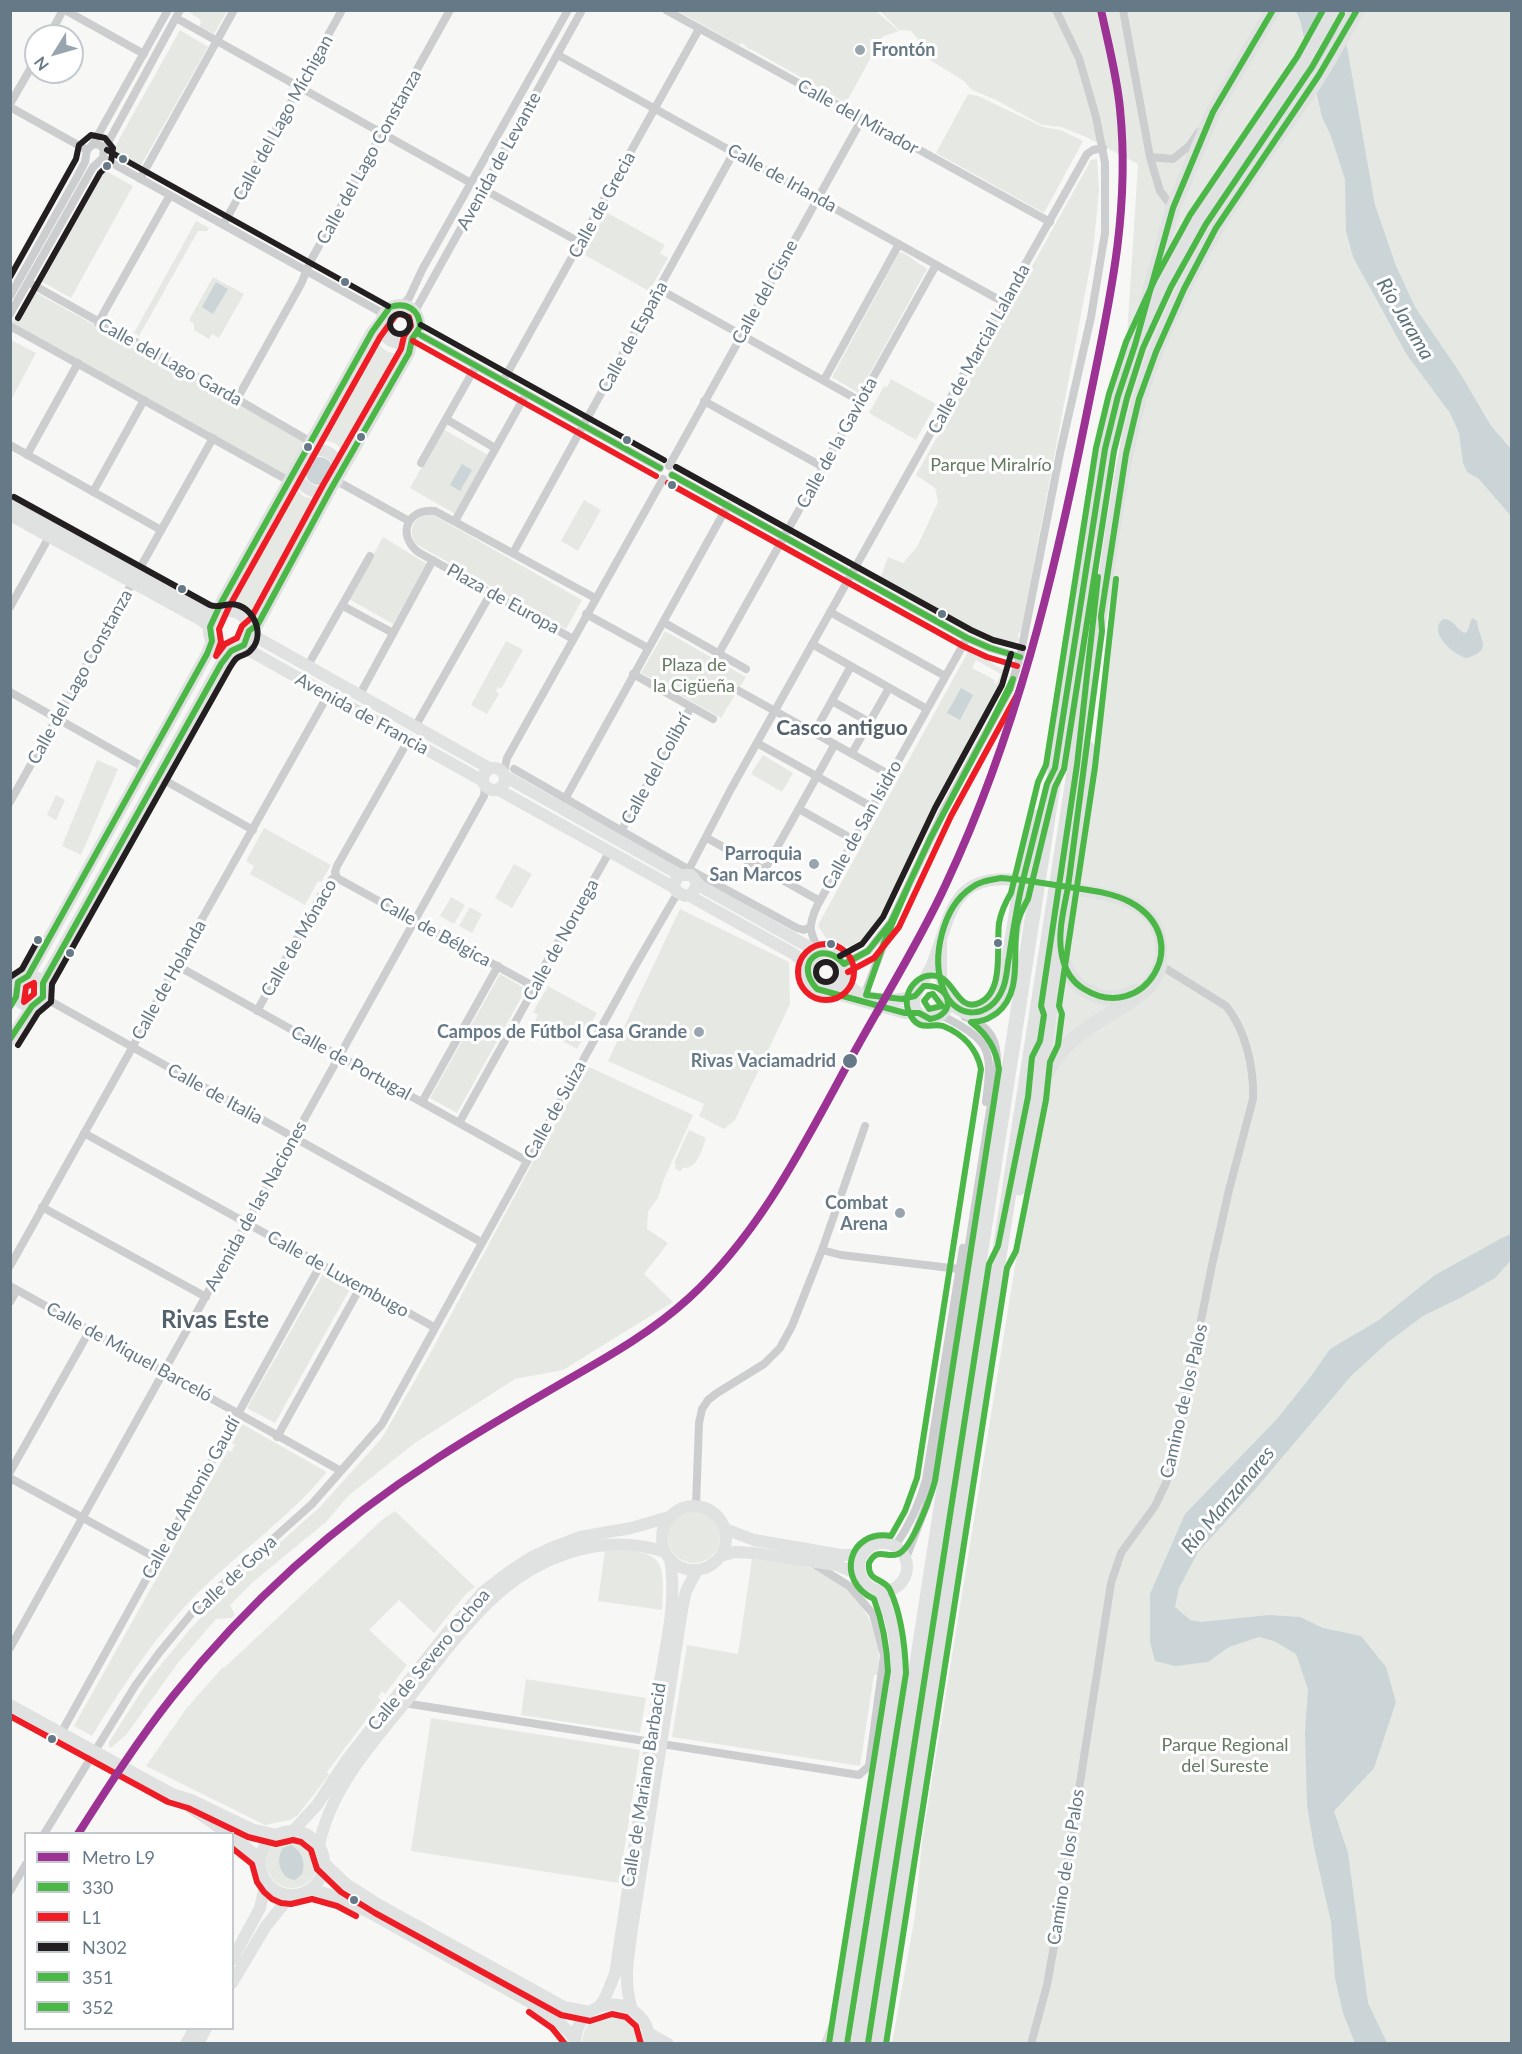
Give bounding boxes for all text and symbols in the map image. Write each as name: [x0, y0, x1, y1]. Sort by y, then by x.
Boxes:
north arrow: [24, 24, 84, 84]
street label: Calle del Lago Míchigan: [228, 31, 338, 205]
place label: Frontón: [872, 39, 935, 61]
marker: Frontón: [853, 43, 867, 57]
text: N: [30, 53, 52, 75]
street label: Calle del Lago Constanza: [312, 66, 426, 248]
street label: Calle del Mirador: [794, 75, 922, 159]
street label: Avenida de Levante: [452, 88, 546, 234]
street label: Calle de Irlanda: [724, 139, 840, 217]
street label: Calle de Grecia: [564, 148, 640, 262]
unlabelled marker: [117, 153, 129, 165]
unlabelled marker: [101, 160, 113, 172]
street label: Calle del Cisne: [728, 236, 802, 348]
street label: Calle de Marcial Lalanda: [923, 260, 1035, 438]
water label: Río Jarama: [1371, 274, 1439, 364]
unlabelled marker: [339, 276, 351, 288]
street label: Calle de España: [594, 278, 672, 396]
street label: Calle del Lago Garda: [94, 313, 246, 411]
street label: Calle de la Gaviota: [792, 374, 882, 512]
unlabelled marker: [355, 431, 367, 443]
unlabelled marker: [621, 434, 633, 446]
unlabelled marker: [302, 441, 314, 453]
park label: Parque Miralrío: [930, 454, 1052, 476]
unlabelled marker: [666, 479, 678, 491]
street label: Plaza de Europa: [443, 559, 563, 639]
unlabelled marker: [176, 583, 188, 595]
street label: Calle del Lago Constanza: [23, 586, 137, 768]
unlabelled marker: [936, 608, 948, 620]
park label: Plaza de la Cigüeña: [653, 654, 735, 696]
street label: Avenida de Francia: [292, 668, 432, 760]
street label: Calle del Colibrí: [617, 710, 695, 828]
district label: Casco antiguo: [776, 715, 908, 741]
street label: Calle de San Isidro: [818, 757, 906, 893]
place label: Parroquia San Marcos: [709, 843, 802, 886]
marker: Parroquia San Marcos: [807, 857, 821, 871]
street label: Calle de Mónaco: [257, 875, 341, 1001]
street label: Calle de Noruega: [519, 875, 603, 1005]
street label: Calle de Bélgica: [375, 892, 495, 972]
street label: Calle de Holanda: [127, 916, 211, 1044]
unlabelled marker: [32, 934, 44, 946]
unlabelled marker: [992, 937, 1004, 949]
unlabelled marker: [825, 938, 837, 950]
unlabelled marker: [64, 947, 76, 959]
street label: Calle de Portugal: [287, 1021, 415, 1105]
place label: Campos de Fútbol Casa Grande: [437, 1021, 687, 1043]
marker: Campos de Fútbol Casa Grande: [692, 1025, 706, 1039]
place label: Rivas Vaciamadrid: [691, 1050, 836, 1072]
marker: Rivas Vaciamadrid: [841, 1052, 859, 1070]
street label: Calle de Suiza: [519, 1057, 591, 1163]
street label: Calle de Italia: [164, 1059, 266, 1129]
street label: Avenida de las Naciones: [200, 1117, 312, 1295]
place label: Combat Arena: [825, 1192, 888, 1234]
marker: Combat Arena: [893, 1206, 907, 1220]
street label: Calle de Luxembugo: [263, 1226, 413, 1322]
street label: Calle de Miquel Barceló: [42, 1297, 216, 1407]
district label: Rivas Este: [161, 1306, 269, 1334]
street label: Camino de los Palos: [1156, 1322, 1212, 1480]
street label: Calle de Antonio Gaudí: [137, 1413, 245, 1583]
water label: Río Manzanares: [1176, 1442, 1280, 1558]
street label: Calle de Goya: [187, 1531, 281, 1621]
street label: Calle de Severo Ochoa: [363, 1585, 495, 1735]
street label: Calle de Mariano Barbacid: [617, 1681, 671, 1889]
unlabelled marker: [46, 1733, 58, 1745]
park label: Parque Regional del Sureste: [1161, 1734, 1289, 1776]
street label: Camino de los Palos: [1043, 1787, 1089, 1947]
legend: [24, 1832, 234, 2030]
text: Metro L9: [82, 1846, 155, 1868]
text: 330: [82, 1876, 113, 1898]
unlabelled marker: [348, 1894, 360, 1906]
text: L1: [82, 1906, 102, 1928]
text: N302: [82, 1936, 127, 1958]
text: 351: [82, 1966, 113, 1988]
text: 352: [82, 1996, 113, 2018]

